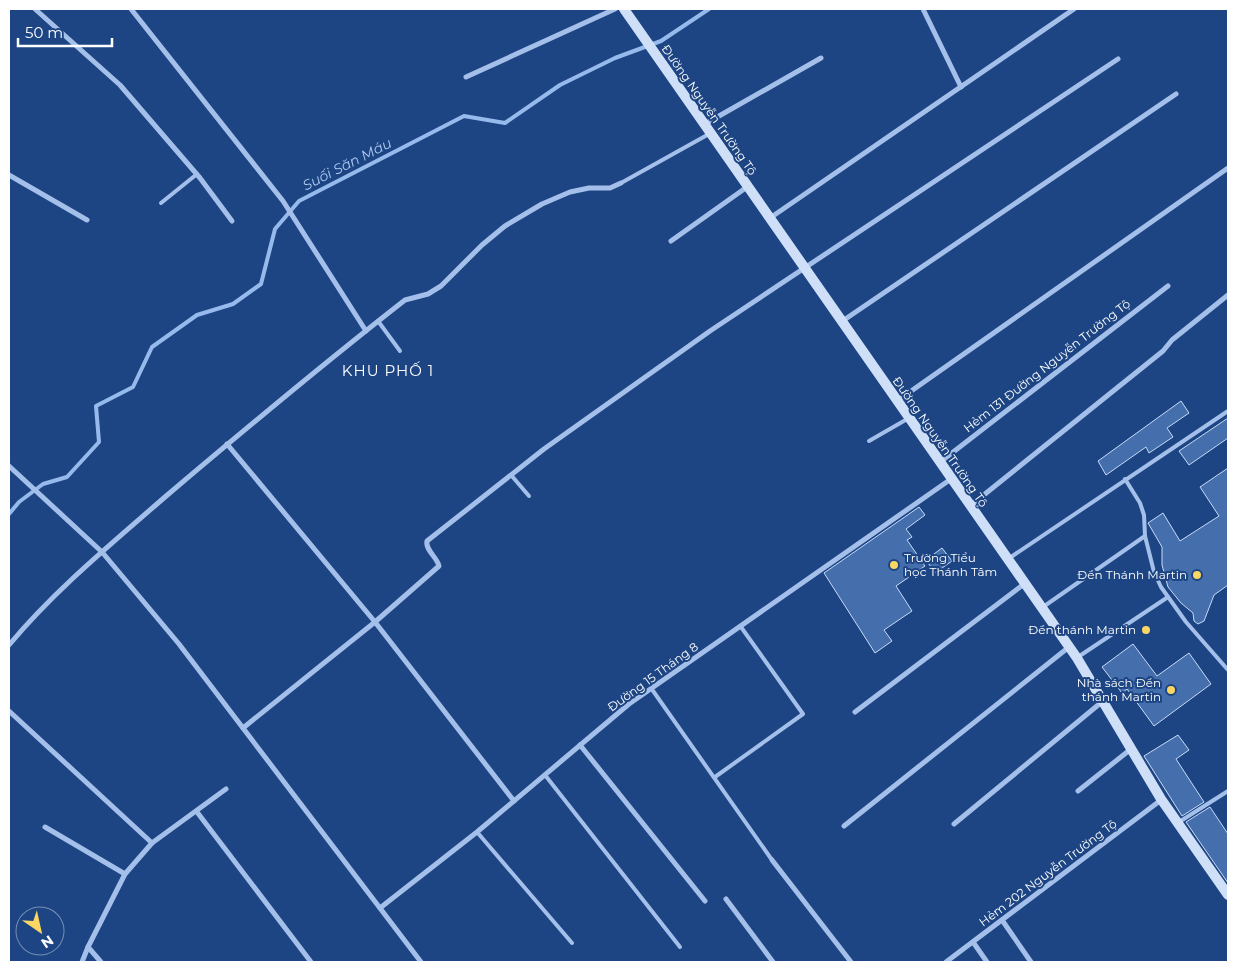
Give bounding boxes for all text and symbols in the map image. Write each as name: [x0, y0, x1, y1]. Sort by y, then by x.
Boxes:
scale bar: [18, 15, 111, 47]
text: 50 m: [25, 23, 63, 42]
street label: Đường Nguyễn Trường Tộ: [659, 42, 760, 178]
water label: Suối Săn Máu: [299, 134, 395, 194]
street label: Hẻm 131 Đường Nguyễn Trường Tộ: [960, 296, 1133, 435]
district label: KHU PHỐ 1: [342, 361, 434, 380]
street label: Đường Nguyễn Trường Tộ: [890, 374, 991, 510]
place label: Trường Tiểu học Thánh Tâm: [904, 550, 997, 579]
marker: Trường Tiểu học Thánh Tâm: [888, 559, 900, 571]
place label: Đền Thánh Martin: [1077, 567, 1187, 582]
marker: Đền Thánh Martin: [1191, 569, 1203, 581]
place label: Đền thánh Martin: [1028, 622, 1136, 637]
marker: Đền thánh Martin: [1140, 624, 1152, 636]
street label: Đường 15 Tháng 8: [604, 638, 701, 715]
place label: Nhà sách Đền thánh Martin: [1077, 675, 1161, 704]
marker: Nhà sách Đền thánh Martin: [1165, 684, 1177, 696]
street label: Hẻm 202 Nguyễn Trường Tộ: [976, 816, 1120, 929]
north arrow: [15, 906, 65, 956]
text: N: [38, 931, 57, 952]

